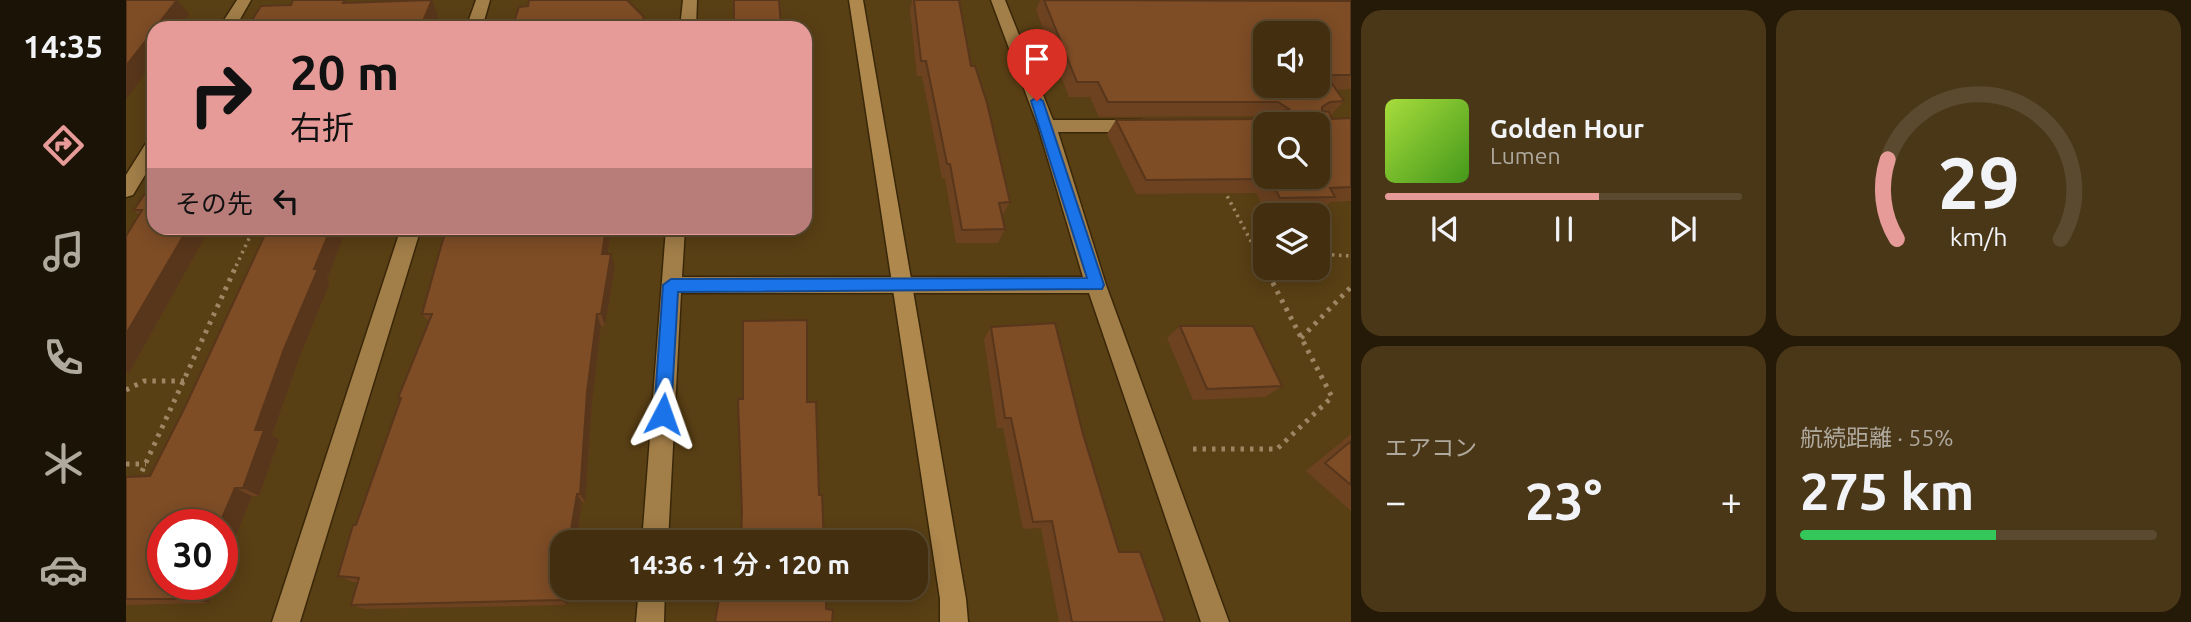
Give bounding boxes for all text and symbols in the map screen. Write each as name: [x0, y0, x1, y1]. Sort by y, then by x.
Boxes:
map controls: [1253, 21, 1330, 280]
button: sound: [1253, 21, 1330, 98]
text: 14:35: [23, 28, 103, 64]
pin: [1007, 29, 1067, 101]
icon: arrive: [1018, 40, 1056, 78]
text: 20 m: [290, 44, 399, 99]
icon: right: [175, 49, 266, 140]
text: 右折: [290, 109, 354, 145]
button: search: [1253, 112, 1330, 189]
text: Golden Hour: [1490, 114, 1644, 143]
icon: directions: [39, 121, 88, 170]
text: 29: [1937, 142, 2020, 224]
text: Lumen: [1490, 143, 1561, 168]
icon: left: [267, 182, 305, 220]
text: その先: [175, 189, 253, 218]
button: layers: [1253, 203, 1330, 280]
icon: previous: [1426, 210, 1464, 248]
icon: pause: [1545, 210, 1583, 248]
icon: next: [1664, 210, 1702, 248]
text: km/h: [1950, 223, 2007, 251]
icon: music: [39, 227, 88, 276]
icon: phone: [39, 333, 88, 382]
position arrow: [626, 377, 700, 451]
text: 航続距離 · 55%: [1800, 425, 1953, 450]
text: エアコン: [1385, 435, 1477, 460]
icon: climate: [39, 439, 88, 488]
text: 275 km: [1800, 462, 1974, 520]
text: 23°: [1525, 472, 1602, 530]
text: −: [1385, 480, 1406, 522]
text: +: [1721, 480, 1742, 522]
speed limit sign: 30: [147, 509, 238, 600]
icon: car: [39, 545, 88, 594]
text: 14:36 · 1 分 · 120 m: [628, 550, 850, 579]

